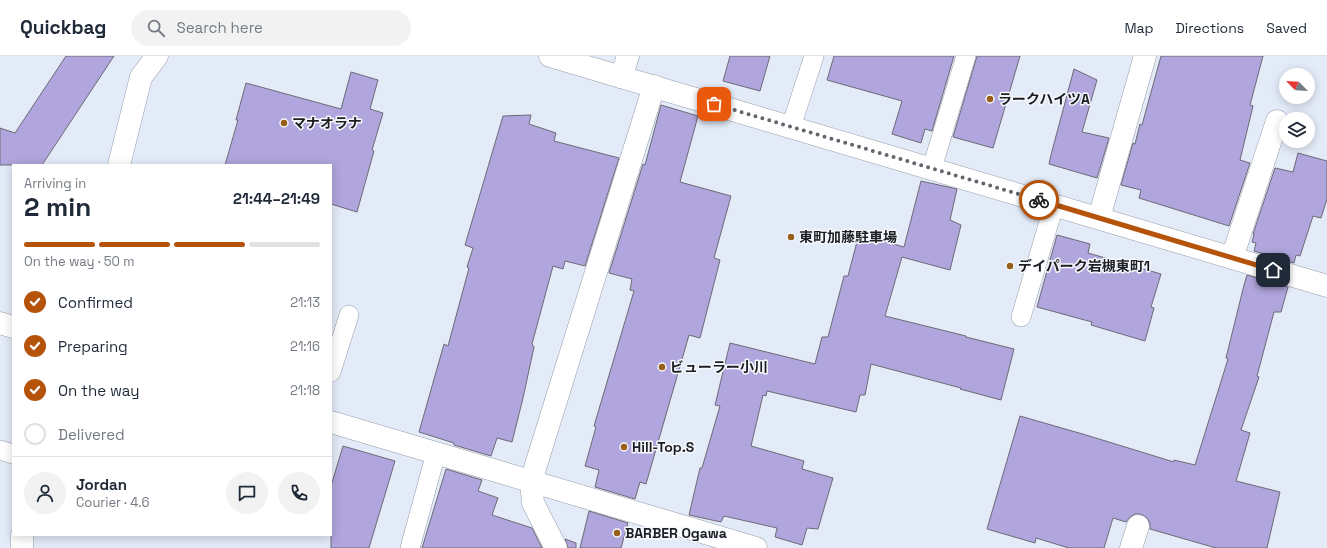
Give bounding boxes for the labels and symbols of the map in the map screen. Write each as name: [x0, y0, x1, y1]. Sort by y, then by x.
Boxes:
north arrow: [1279, 68, 1315, 104]
pin: [697, 87, 731, 121]
place label: ラークハイツA: [998, 90, 1090, 108]
marker: ラークハイツA: [985, 94, 995, 104]
place label: マナオラナ: [292, 114, 362, 132]
marker: マナオラナ: [279, 118, 289, 128]
courier: [1019, 180, 1059, 220]
place label: 東町加藤駐車場: [799, 228, 897, 246]
marker: 東町加藤駐車場: [786, 232, 796, 242]
pin: [1256, 253, 1290, 287]
place label: デイパーク岩槻東町1: [1018, 257, 1150, 275]
marker: デイパーク岩槻東町1: [1005, 261, 1015, 271]
place label: ビューラー小川: [670, 358, 768, 376]
marker: ビューラー小川: [657, 362, 667, 372]
place label: Hill-Top.S: [632, 438, 695, 456]
marker: Hill-Top.S: [619, 442, 629, 452]
place label: BARBER Ogawa: [625, 524, 727, 542]
marker: BARBER Ogawa: [612, 528, 622, 538]

